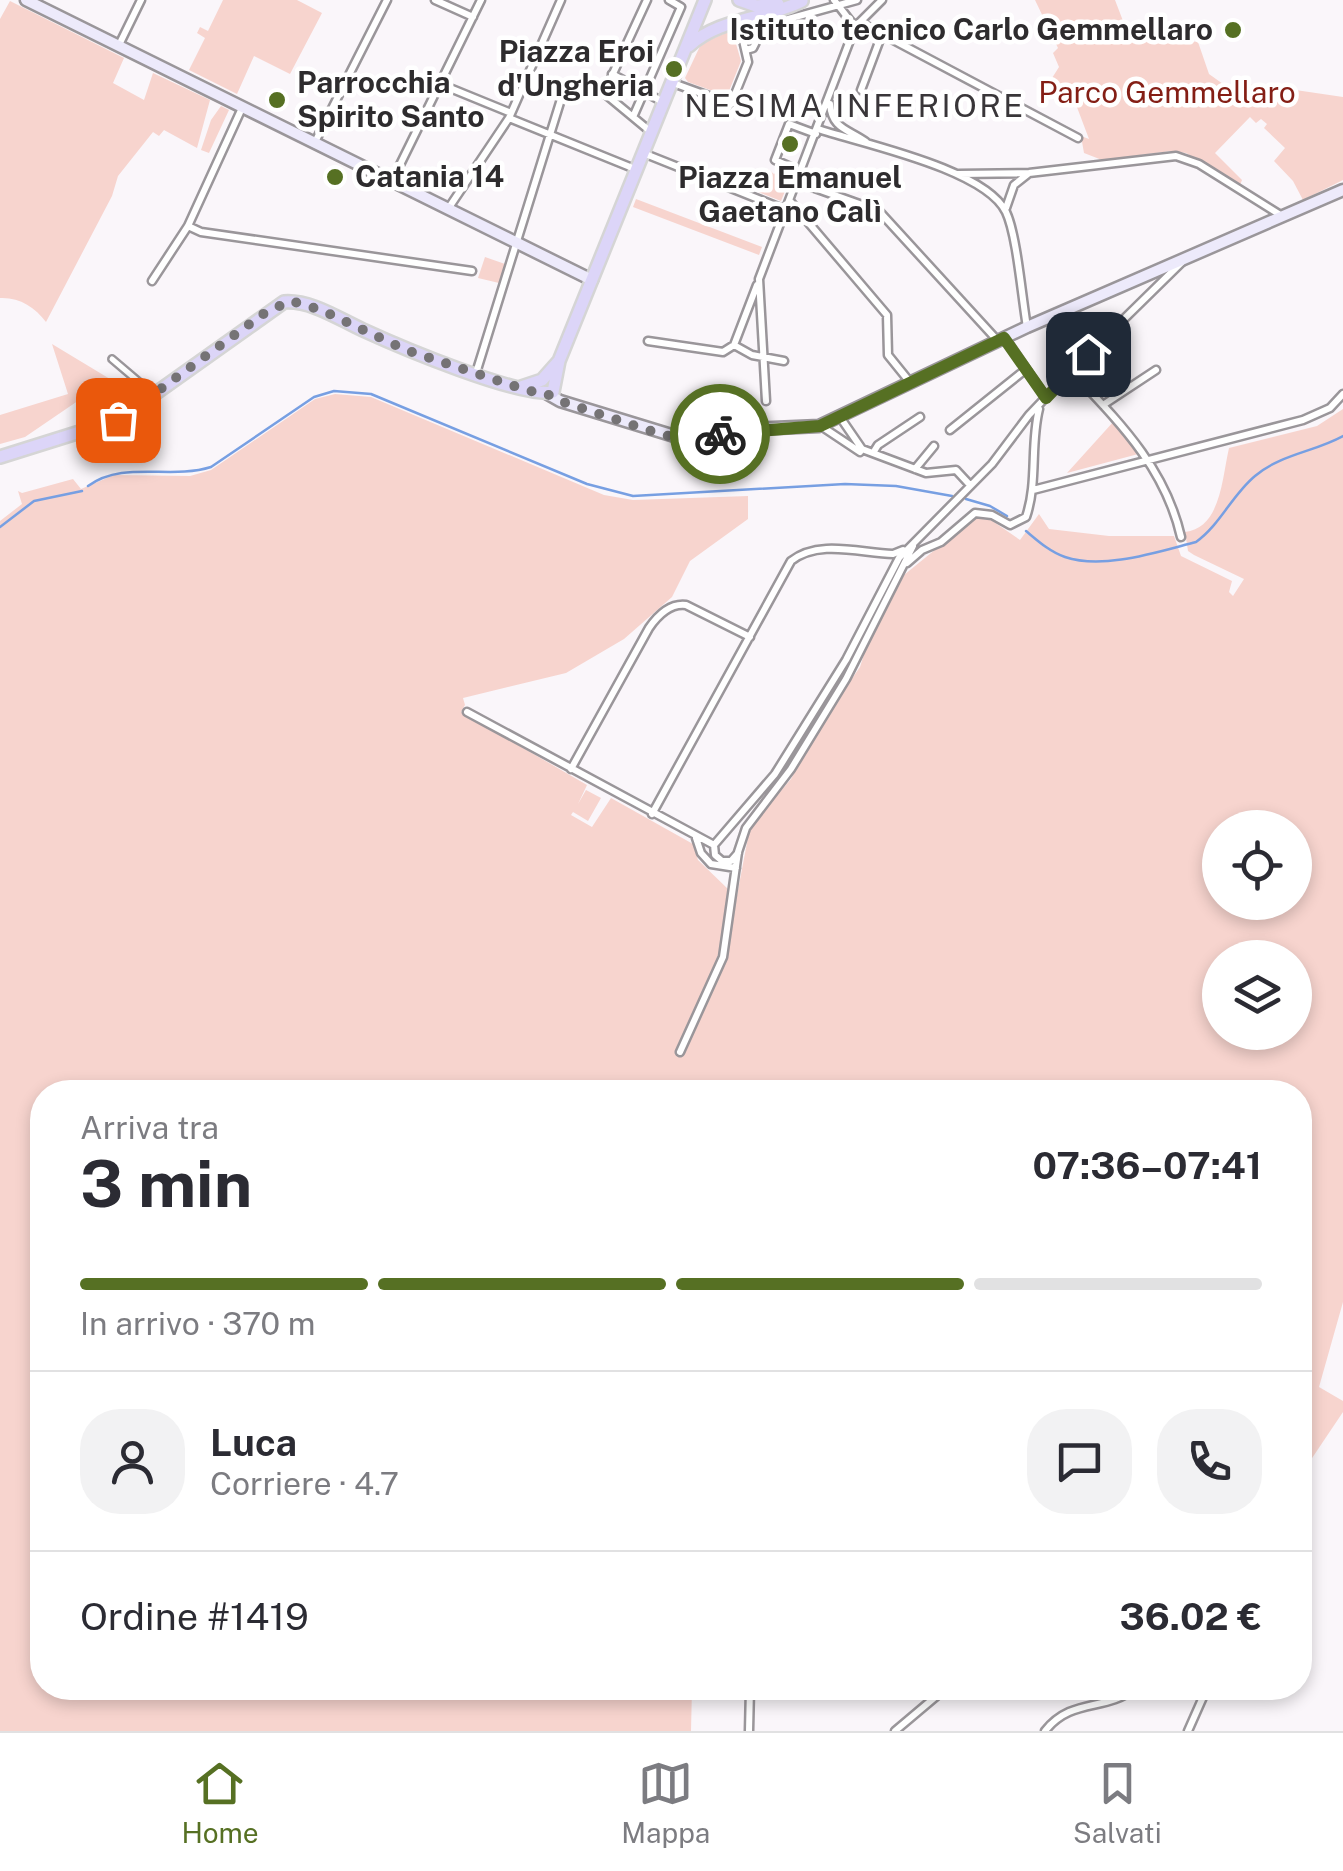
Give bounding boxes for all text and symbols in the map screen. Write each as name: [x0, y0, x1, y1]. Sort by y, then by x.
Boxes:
place label: Istituto tecnico Carlo Gemmellaro: [730, 11, 1213, 47]
marker: Istituto tecnico Carlo Gemmellaro: [1222, 19, 1244, 41]
place label: Piazza Eroi d'Ungheria: [497, 33, 654, 103]
marker: Piazza Eroi d'Ungheria: [663, 58, 685, 80]
place label: Parrocchia Spirito Santo: [297, 64, 484, 134]
park label: Parco Gemmellaro: [1038, 74, 1296, 110]
district label: NESIMA INFERIORE: [684, 87, 1026, 124]
marker: Parrocchia Spirito Santo: [266, 89, 288, 111]
marker: Piazza Emanuel Gaetano Calì: [779, 133, 801, 155]
place label: Catania 14: [355, 158, 504, 194]
place label: Piazza Emanuel Gaetano Calì: [678, 159, 902, 229]
marker: Catania 14: [324, 166, 346, 188]
pin: [1046, 312, 1131, 397]
icon: home: [1061, 327, 1116, 382]
pin: [76, 378, 161, 463]
courier: [670, 384, 770, 484]
icon: bag: [91, 393, 146, 448]
icon: bike: [693, 407, 748, 462]
map controls: [1202, 810, 1312, 1050]
button: locate: [1202, 810, 1312, 920]
button: layers: [1202, 940, 1312, 1050]
text: Arriva tra: [80, 1109, 219, 1146]
text: 07:36–07:41: [1032, 1143, 1262, 1188]
text: 3 min: [80, 1145, 252, 1222]
text: In arrivo · 370 m: [80, 1305, 316, 1342]
button: person: [80, 1409, 185, 1514]
button: chat: [1027, 1409, 1132, 1514]
button: phone: [1157, 1409, 1262, 1514]
text: Luca: [210, 1420, 297, 1465]
text: Corriere · 4.7: [210, 1465, 399, 1502]
text: Ordine #1419: [80, 1594, 309, 1639]
text: 36.02 €: [1120, 1594, 1262, 1639]
tab: Home: [181, 1756, 259, 1849]
tab: Mappa: [621, 1756, 710, 1849]
tab: Salvati: [1073, 1756, 1162, 1849]

